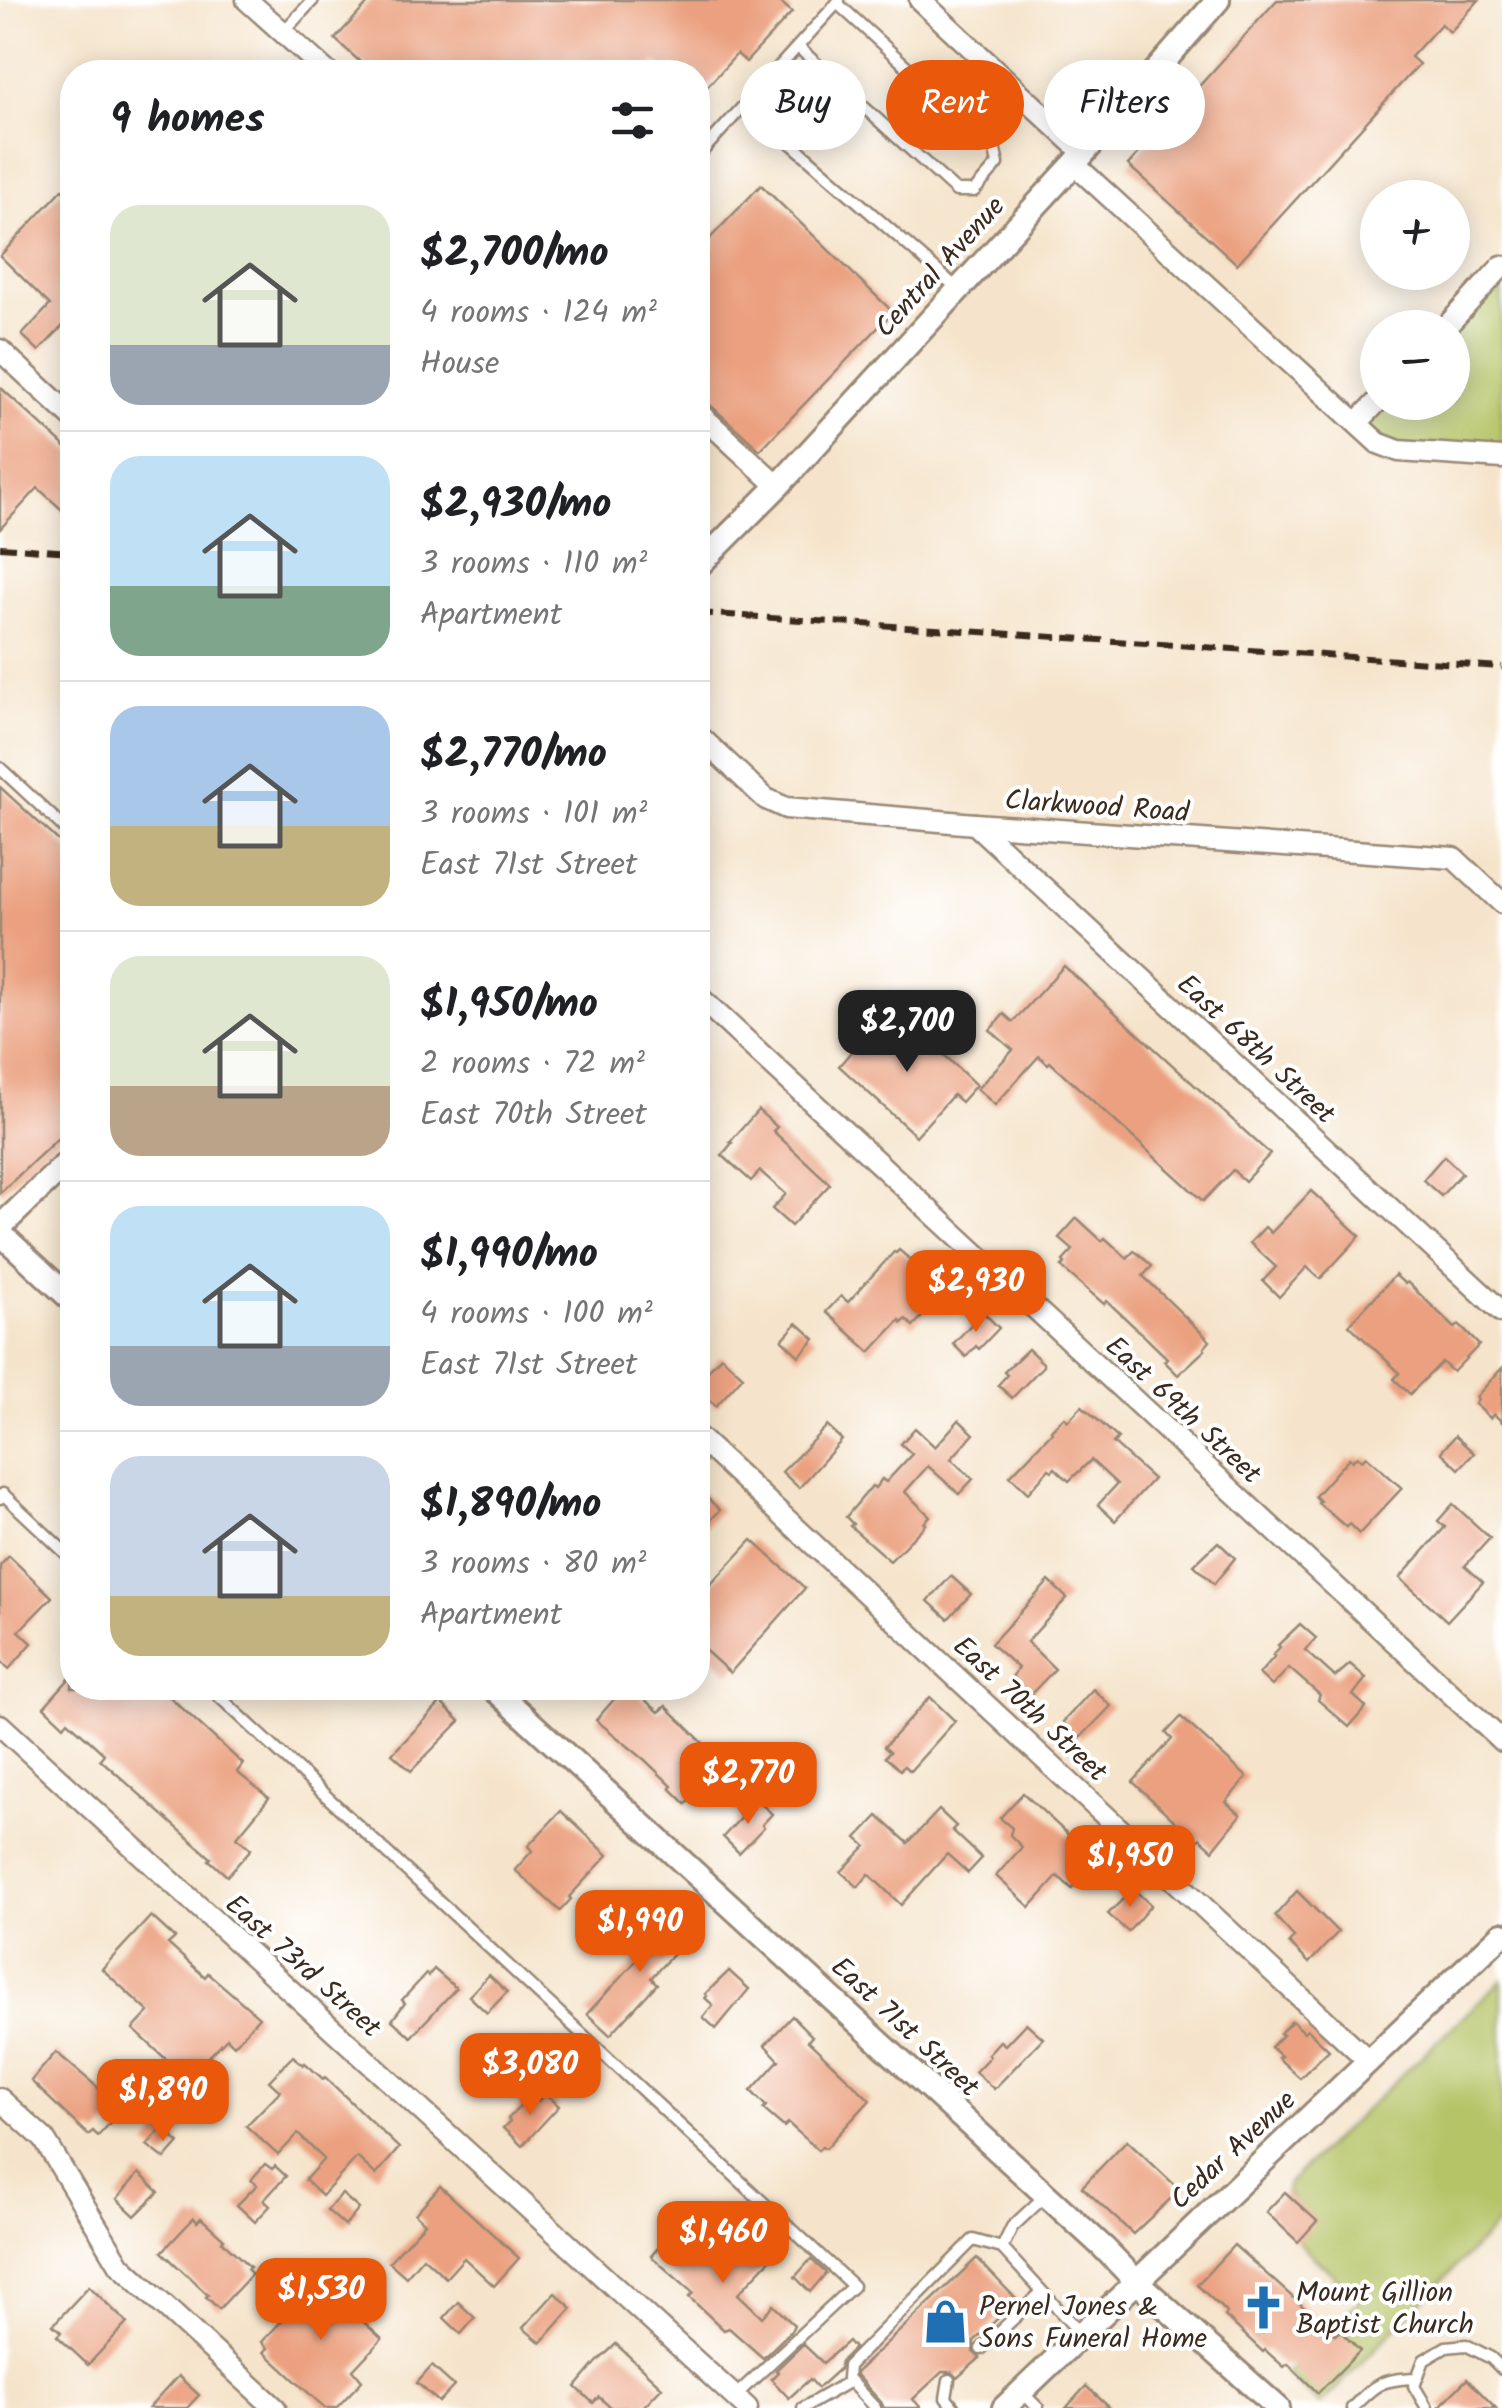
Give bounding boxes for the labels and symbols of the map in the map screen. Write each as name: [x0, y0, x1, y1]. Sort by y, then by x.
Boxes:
street label: Central Avenue: [865, 186, 1017, 349]
street label: Clarkwood Road: [1003, 779, 1192, 836]
street label: East 68th Street: [1165, 964, 1346, 1137]
pin: $2,700: [826, 990, 988, 1075]
pin: $2,930: [895, 1250, 1057, 1335]
street label: East 69th Street: [1094, 1326, 1272, 1497]
street label: East 70th Street: [941, 1626, 1118, 1795]
pin: $2,770: [667, 1742, 829, 1827]
pin: $1,950: [1049, 1825, 1211, 1910]
street label: East 73rd Street: [214, 1884, 392, 2051]
pin: $1,990: [559, 1890, 721, 1975]
street label: East 71st Street: [819, 1947, 990, 2110]
pin: $3,080: [449, 2033, 611, 2118]
pin: $1,890: [82, 2059, 244, 2144]
street label: Cedar Avenue: [1160, 2080, 1308, 2222]
pin: $1,460: [642, 2201, 804, 2286]
pin: $1,530: [240, 2258, 402, 2343]
place label: Mount Gillion Baptist Church: [1296, 2271, 1474, 2348]
church icon: Mount Gillion Baptist Church: [1239, 2283, 1287, 2331]
place label: Pernel Jones & Sons Funeral Home: [979, 2285, 1207, 2362]
shop icon: Pernel Jones & Sons Funeral Home: [922, 2297, 970, 2345]

